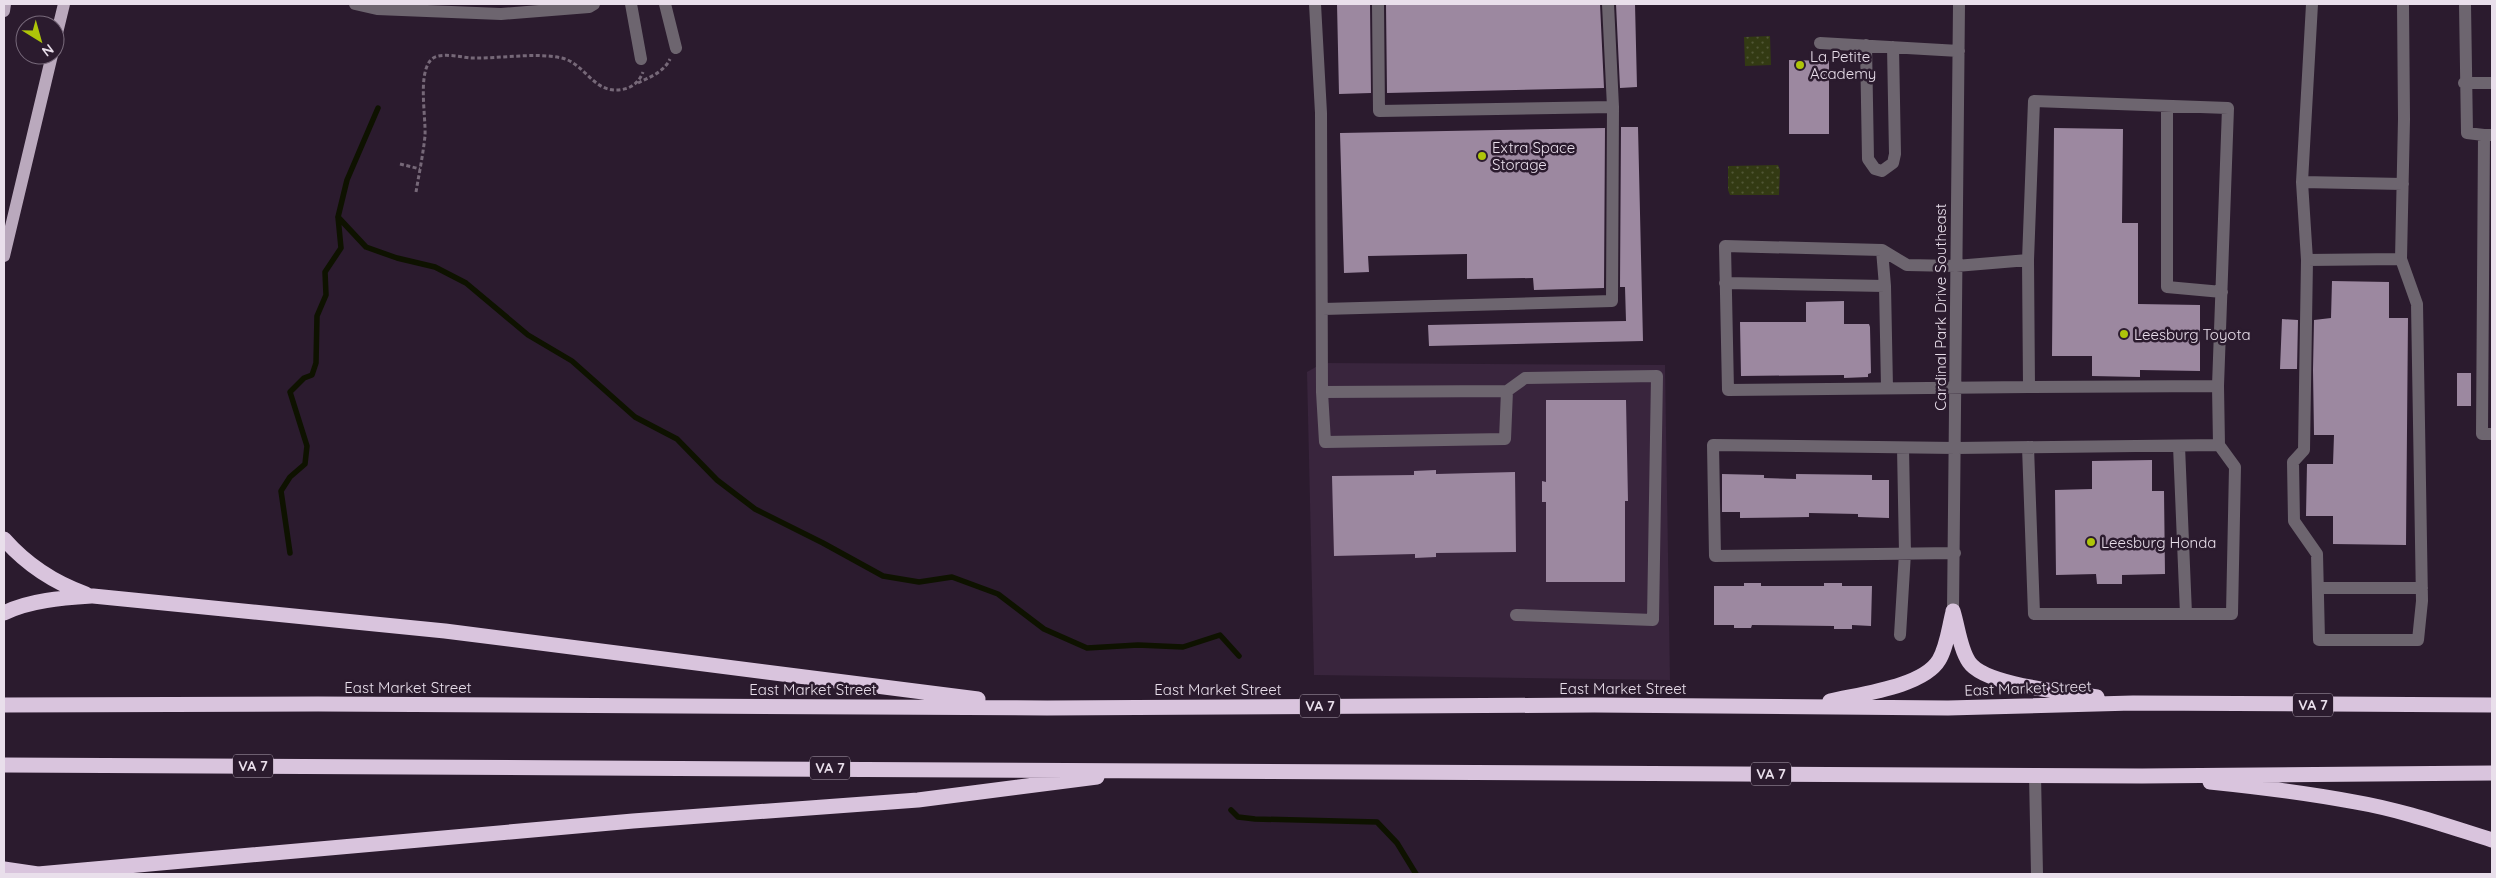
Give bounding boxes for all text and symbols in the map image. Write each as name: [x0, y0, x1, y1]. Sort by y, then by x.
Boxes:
north arrow: [15, 15, 65, 65]
text: N: [38, 40, 57, 61]
place label: La Petite Academy: [1810, 47, 1876, 83]
marker: La Petite Academy: [1794, 59, 1806, 71]
place label: Extra Space Storage: [1492, 138, 1575, 174]
marker: Extra Space Storage: [1476, 150, 1488, 162]
street label: Cardinal Park Drive Southeast: [1931, 203, 1950, 411]
place label: Leesburg Toyota: [2134, 325, 2251, 344]
marker: Leesburg Toyota: [2118, 328, 2130, 340]
place label: Leesburg Honda: [2101, 533, 2216, 552]
marker: Leesburg Honda: [2085, 536, 2097, 548]
street label: East Market Street: [1964, 676, 2092, 700]
street label: East Market Street: [344, 678, 472, 697]
street label: East Market Street: [1559, 679, 1687, 698]
street label: East Market Street: [749, 680, 877, 699]
street label: East Market Street: [1154, 680, 1282, 699]
road number: VA 7: [1300, 694, 1340, 718]
road number: VA 7: [2293, 694, 2333, 716]
road number: VA 7: [233, 754, 273, 778]
road number: VA 7: [810, 756, 850, 780]
road number: VA 7: [1751, 762, 1791, 786]

